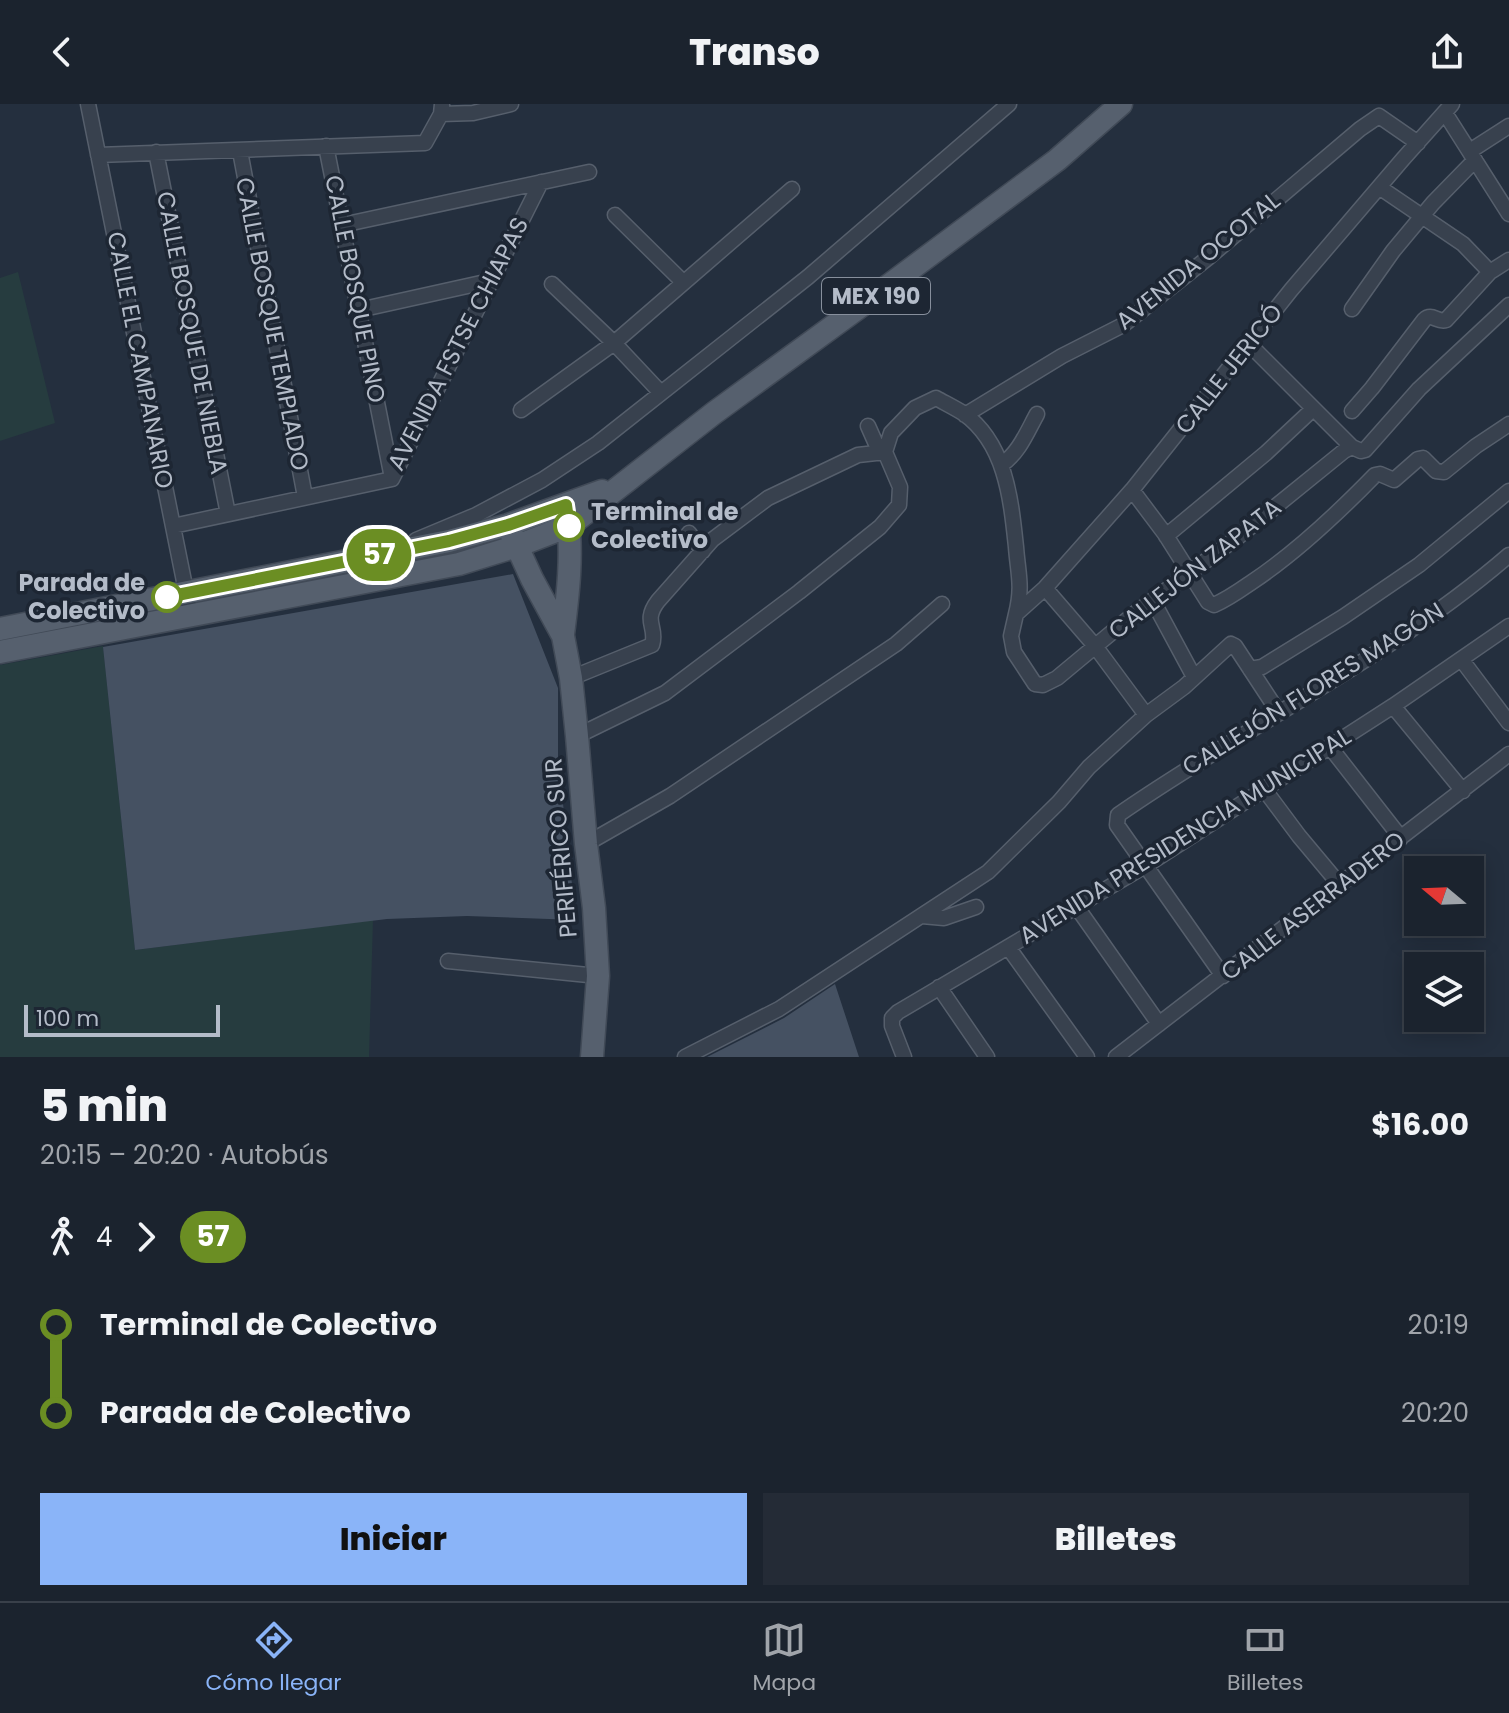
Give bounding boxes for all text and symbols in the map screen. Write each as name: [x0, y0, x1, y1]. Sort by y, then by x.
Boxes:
text: Transo: [689, 27, 820, 78]
icon: back: [40, 30, 84, 74]
icon: share: [1425, 30, 1469, 74]
street label: CALLE BOSQUE PINO: [317, 172, 394, 406]
street label: CALLE BOSQUE TEMPLADO: [228, 175, 317, 473]
street label: AVENIDA OCOTAL: [1108, 184, 1287, 337]
street label: CALLE BOSQUE DE NIEBLA: [149, 189, 236, 477]
street label: AVENIDA FSTSE CHIAPAS: [379, 211, 536, 476]
street label: CALLE EL CAMPANARIO: [99, 229, 182, 491]
road number: MEX 190: [822, 278, 930, 314]
street label: CALLE JERICÓ: [1167, 297, 1290, 441]
street label: CALLEJÓN ZAPATA: [1101, 491, 1288, 647]
place label: Terminal de Colectivo: [591, 495, 739, 556]
marker: Terminal de Colectivo: [554, 511, 584, 541]
line badge: 57: [343, 529, 415, 581]
text: 57: [362, 535, 396, 574]
place label: Parada de Colectivo: [18, 566, 145, 627]
marker: Parada de Colectivo: [152, 582, 182, 612]
street label: CALLEJÓN FLORES MAGÓN: [1176, 594, 1450, 783]
street label: AVENIDA PRESIDENCIA MUNICIPAL: [1013, 719, 1357, 952]
street label: PERIFÉRICO SUR: [536, 757, 585, 939]
street label: CALLE ASERRADERO: [1214, 823, 1411, 988]
north arrow: [1404, 856, 1484, 936]
map controls: [1404, 856, 1484, 1032]
button: layers: [1404, 952, 1484, 1032]
scale bar: [24, 1001, 220, 1037]
text: 100 m: [36, 1003, 99, 1034]
text: 5 min: [40, 1075, 168, 1136]
text: $16.00: [1371, 1103, 1469, 1146]
text: 20:15 – 20:20 · Autobús: [40, 1137, 329, 1173]
icon: walk: [40, 1215, 84, 1259]
icon: forward: [124, 1215, 168, 1259]
text: 57: [196, 1217, 230, 1256]
text: 4: [96, 1219, 112, 1255]
text: Terminal de Colectivo: [100, 1303, 437, 1346]
text: 20:19: [1407, 1307, 1469, 1343]
text: Parada de Colectivo: [100, 1391, 411, 1434]
text: 20:20: [1401, 1395, 1469, 1431]
button: Iniciar: [40, 1493, 747, 1585]
button: Billetes: [763, 1493, 1469, 1585]
tab: Cómo llegar: [205, 1618, 342, 1699]
tab: Mapa: [753, 1618, 816, 1699]
tab: Billetes: [1227, 1618, 1304, 1699]

